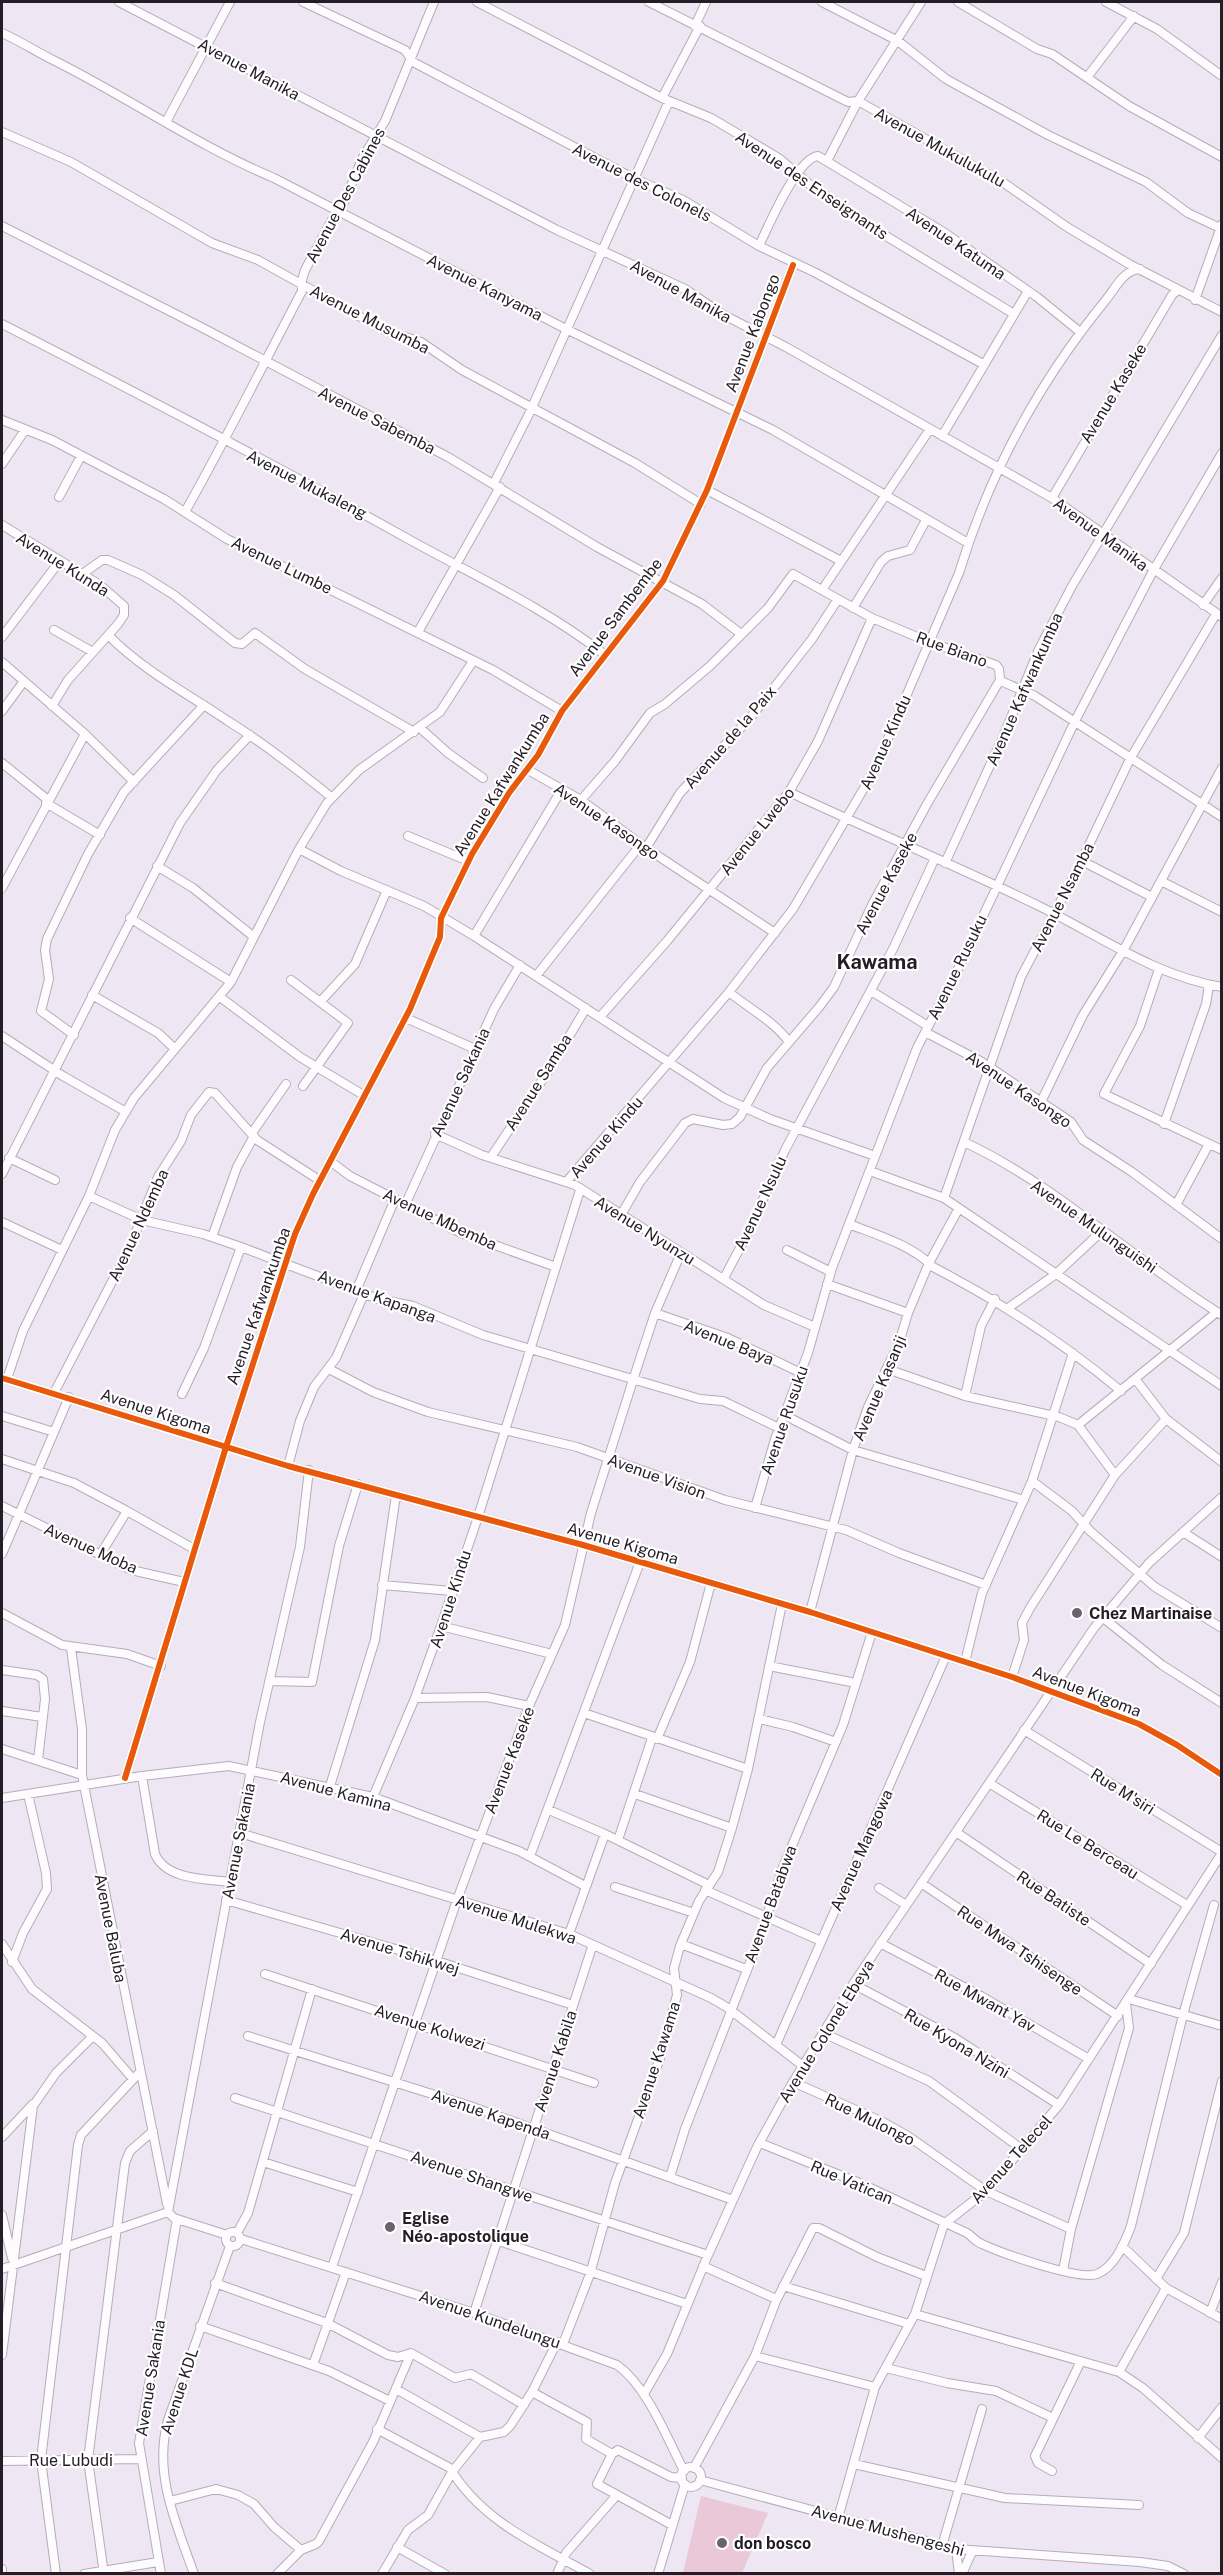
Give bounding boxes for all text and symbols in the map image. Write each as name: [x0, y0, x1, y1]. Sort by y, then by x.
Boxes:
street label: Avenue Manika: [195, 35, 303, 104]
street label: Avenue Mukulukulu: [871, 104, 1008, 191]
street label: Avenue Des Cabines: [302, 124, 389, 266]
street label: Avenue des Enseignants: [732, 127, 892, 244]
street label: Avenue des Colonels: [569, 139, 714, 226]
street label: Avenue Katuma: [902, 203, 1009, 284]
street label: Avenue Kanyama: [424, 250, 546, 325]
street label: Avenue Manika: [627, 256, 735, 327]
street label: Avenue Kabongo: [721, 271, 784, 395]
street label: Avenue Musumba: [307, 281, 433, 358]
street label: Avenue Kaseke: [1076, 340, 1151, 447]
street label: Avenue Sabemba: [315, 383, 439, 458]
street label: Avenue Mukaleng: [243, 446, 370, 523]
street label: Avenue Manika: [1050, 494, 1152, 575]
street label: Avenue Kunda: [13, 528, 113, 601]
street label: Avenue Lumbe: [228, 533, 335, 598]
street label: Avenue Sambembe: [565, 554, 666, 680]
street label: Avenue Kafwankumba: [982, 610, 1067, 769]
street label: Rue Biano: [914, 628, 990, 671]
street label: Avenue de la Paix: [680, 682, 780, 793]
street label: Avenue Kindu: [856, 692, 915, 793]
street label: Avenue Kafwankumba: [450, 709, 553, 859]
street label: Avenue Kasongo: [550, 779, 663, 864]
street label: Avenue Lwebo: [716, 784, 799, 879]
street label: Avenue Kaseke: [851, 829, 921, 938]
street label: Avenue Nsamba: [1027, 839, 1098, 955]
street label: Avenue Rusuku: [924, 912, 991, 1023]
district label: Kawama: [837, 950, 917, 974]
street label: Avenue Sakania: [427, 1025, 494, 1140]
street label: Avenue Samba: [501, 1030, 576, 1134]
street label: Avenue Kasongo: [962, 1047, 1075, 1132]
street label: Avenue Kindu: [566, 1093, 647, 1182]
street label: Avenue Nsulu: [730, 1153, 791, 1254]
street label: Avenue Ndemba: [104, 1166, 173, 1284]
street label: Avenue Mulunguishi: [1027, 1176, 1161, 1277]
street label: Avenue Mbemba: [380, 1185, 500, 1254]
street label: Avenue Nyunzu: [591, 1192, 698, 1269]
street label: Avenue Kafwankumba: [223, 1225, 294, 1387]
street label: Avenue Kapanga: [315, 1266, 439, 1327]
street label: Avenue Baya: [681, 1316, 777, 1369]
street label: Avenue Kasanji: [849, 1333, 910, 1444]
street label: Avenue Rusuku: [757, 1363, 812, 1477]
street label: Avenue Kigoma: [98, 1385, 213, 1438]
street label: Avenue Vision: [605, 1450, 709, 1503]
street label: Avenue Moba: [41, 1519, 140, 1578]
street label: Avenue Kigoma: [565, 1519, 681, 1568]
street label: Avenue Kindu: [426, 1548, 475, 1650]
place label: Chez Martinaise: [1089, 1604, 1212, 1623]
marker: Chez Martinaise: [1070, 1606, 1084, 1620]
street label: Avenue Kigoma: [1030, 1662, 1144, 1721]
street label: Avenue Kaseke: [480, 1704, 539, 1816]
street label: Rue M'siri: [1087, 1764, 1158, 1819]
street label: Avenue Kamina: [278, 1768, 394, 1815]
street label: Avenue Sakania: [218, 1781, 259, 1901]
street label: Avenue Mangowa: [826, 1787, 897, 1914]
street label: Rue Le Berceau: [1033, 1806, 1142, 1883]
street label: Avenue Batabwa: [740, 1843, 801, 1965]
street label: Rue Batiste: [1013, 1867, 1094, 1930]
street label: Avenue Baluba: [91, 1872, 130, 1984]
street label: Avenue Mulekwa: [453, 1891, 579, 1948]
street label: Rue Mwa Tshisenge: [954, 1901, 1086, 1999]
street label: Avenue Tshikwej: [338, 1924, 462, 1979]
street label: Avenue Colonel Ebeya: [775, 1956, 878, 2106]
street label: Rue Mwant Yav: [931, 1965, 1039, 2036]
street label: Avenue Kawama: [629, 1999, 684, 2121]
street label: Avenue Kolwezi: [372, 2001, 488, 2054]
street label: Rue Kyona Nzini: [901, 2005, 1013, 2082]
street label: Avenue Kabila: [530, 2008, 581, 2114]
street label: Avenue Kapenda: [429, 2085, 553, 2144]
street label: Rue Mulongo: [822, 2089, 918, 2149]
street label: Avenue Telecel: [967, 2111, 1056, 2207]
street label: Avenue Shangwe: [408, 2147, 535, 2206]
street label: Rue Vatican: [808, 2157, 896, 2208]
place label: Eglise Néo-apostolique: [402, 2209, 529, 2246]
marker: Eglise Néo-apostolique: [383, 2220, 397, 2234]
street label: Avenue Kundelungu: [416, 2286, 563, 2353]
street label: Avenue Sakania: [132, 2318, 169, 2438]
street label: Avenue KDL: [157, 2345, 202, 2437]
street label: Rue Lubudi: [29, 2451, 113, 2470]
street label: Avenue Mushengeshi: [809, 2501, 967, 2560]
place label: don bosco: [734, 2534, 811, 2553]
marker: don bosco: [715, 2536, 729, 2550]

